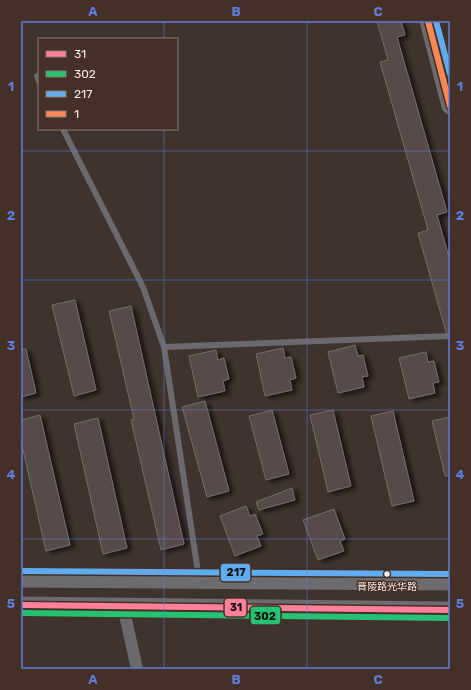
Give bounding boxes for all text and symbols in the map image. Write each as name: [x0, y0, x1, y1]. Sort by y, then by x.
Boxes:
text: A: [88, 4, 98, 19]
text: B: [231, 4, 241, 19]
text: C: [373, 4, 383, 19]
legend: [38, 38, 178, 130]
text: 31: [74, 47, 86, 61]
text: 302: [74, 67, 96, 81]
text: 1: [8, 79, 14, 94]
text: 1: [457, 79, 463, 94]
text: 217: [74, 87, 92, 101]
text: 1: [74, 107, 79, 121]
text: 2: [7, 208, 15, 223]
text: 2: [456, 208, 464, 223]
text: 3: [7, 338, 16, 353]
text: 3: [456, 338, 465, 353]
text: 4: [7, 467, 16, 482]
text: 4: [456, 467, 465, 482]
line badge: 217: [220, 563, 251, 582]
text: 217: [227, 566, 246, 579]
marker: 晋陵路光华路: [382, 569, 392, 579]
place label: 晋陵路光华路: [357, 581, 417, 593]
text: 5: [7, 596, 15, 611]
text: 5: [456, 596, 464, 611]
line badge: 31: [224, 598, 247, 617]
text: 31: [230, 601, 242, 614]
line badge: 302: [250, 606, 281, 625]
text: 302: [254, 610, 276, 623]
text: A: [88, 672, 98, 687]
text: B: [231, 672, 241, 687]
text: C: [373, 672, 383, 687]

